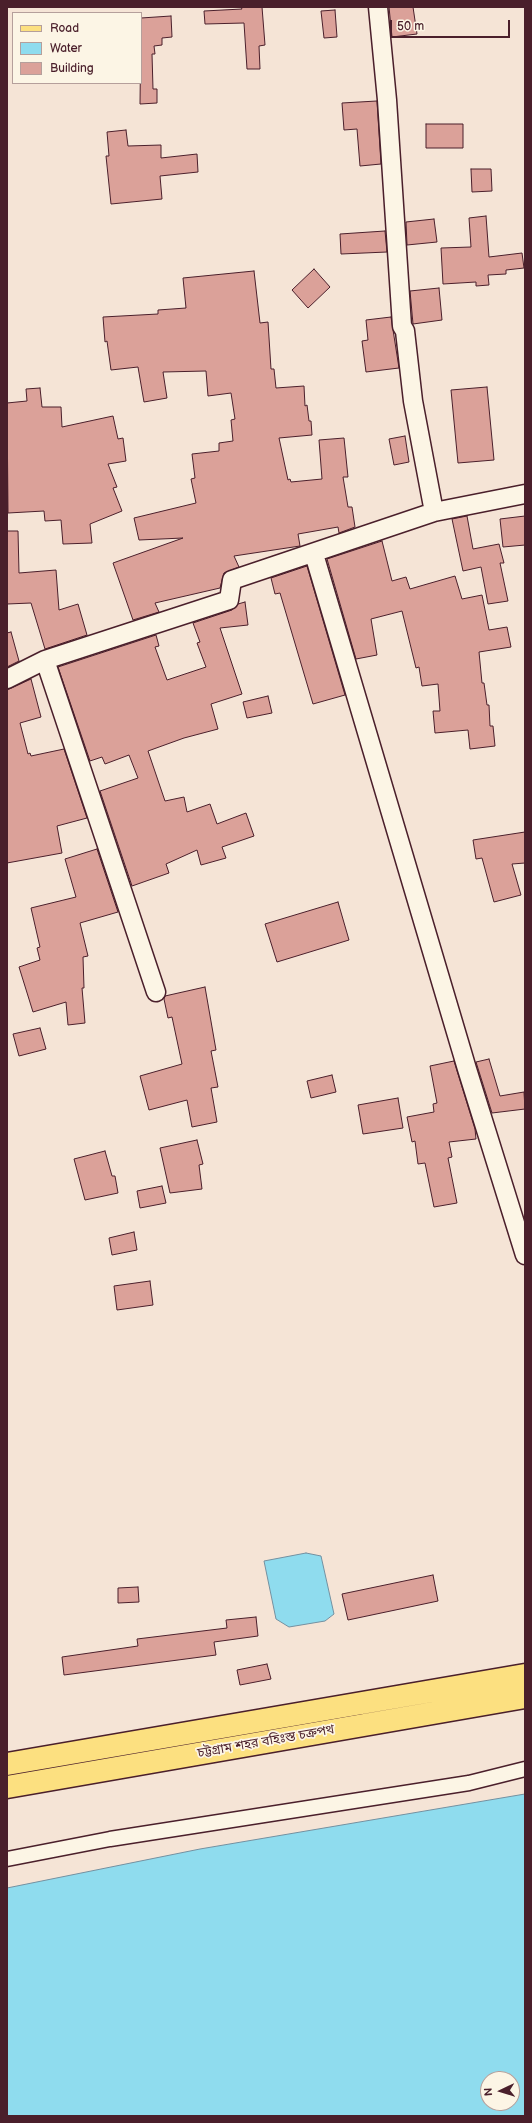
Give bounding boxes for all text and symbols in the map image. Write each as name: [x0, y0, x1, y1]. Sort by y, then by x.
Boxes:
legend: [12, 12, 142, 84]
scale bar: [392, 12, 512, 38]
text: 50 m: [397, 19, 424, 34]
text: Road: [50, 21, 79, 36]
text: Water: [50, 41, 82, 56]
text: Building: [50, 61, 94, 76]
street label: চট্টগ্রাম শহর বহিঃস্ত চক্রপথ: [196, 1722, 336, 1762]
north arrow: [480, 2071, 520, 2111]
text: N: [482, 2087, 495, 2096]

